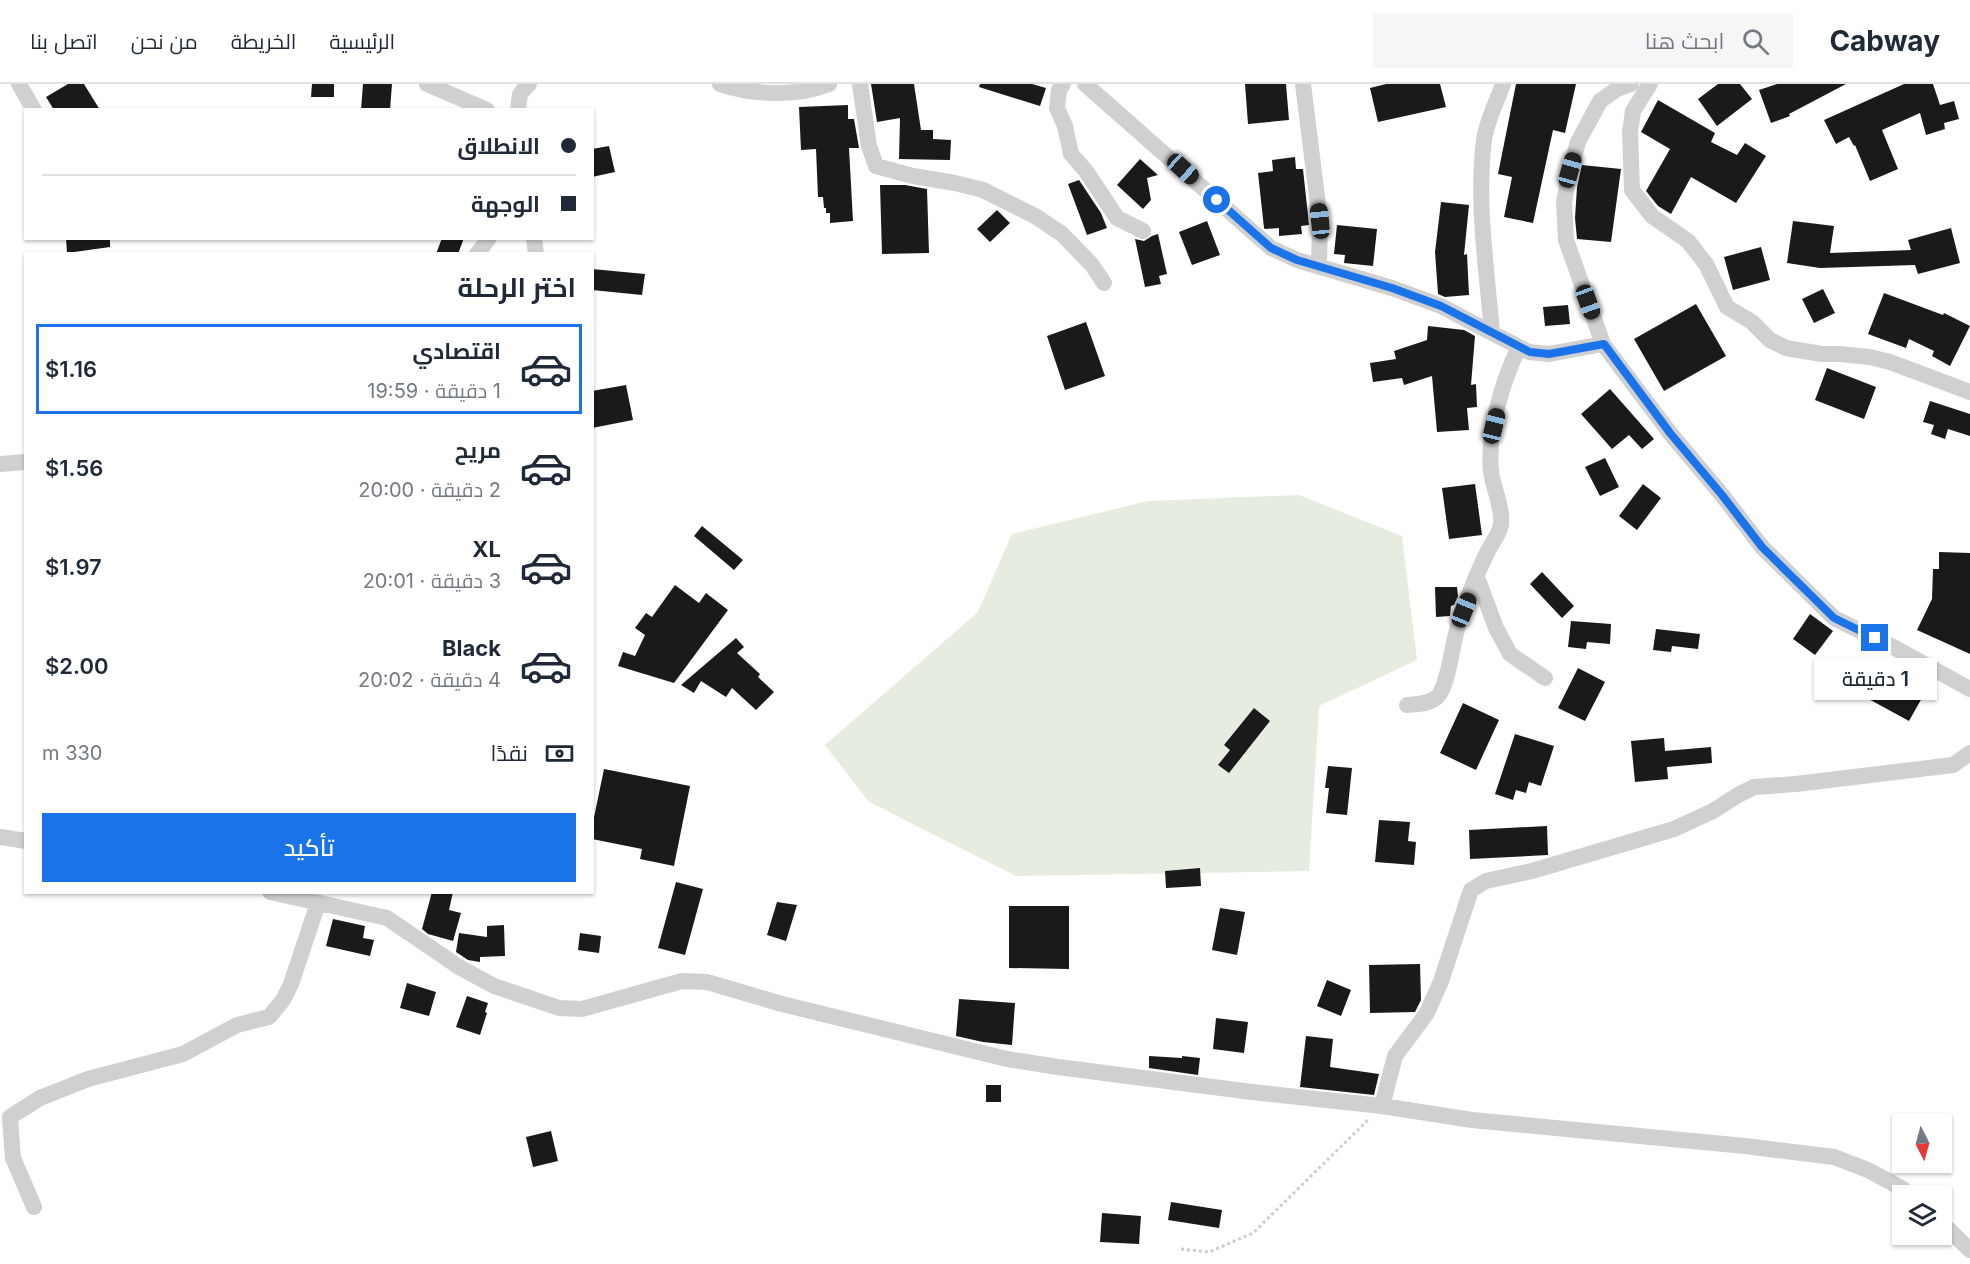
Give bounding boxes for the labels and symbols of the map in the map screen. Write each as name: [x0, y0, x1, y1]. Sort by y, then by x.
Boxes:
car: [1164, 150, 1202, 188]
car: [1556, 150, 1584, 190]
route start: [1203, 186, 1230, 213]
car: [1309, 202, 1331, 240]
car: [1573, 282, 1603, 322]
car: [1481, 406, 1507, 446]
car: [1449, 590, 1479, 630]
route end: [1861, 624, 1888, 651]
callout: 1 دقيقة: [1814, 659, 1936, 701]
north arrow: [1892, 1113, 1952, 1173]

